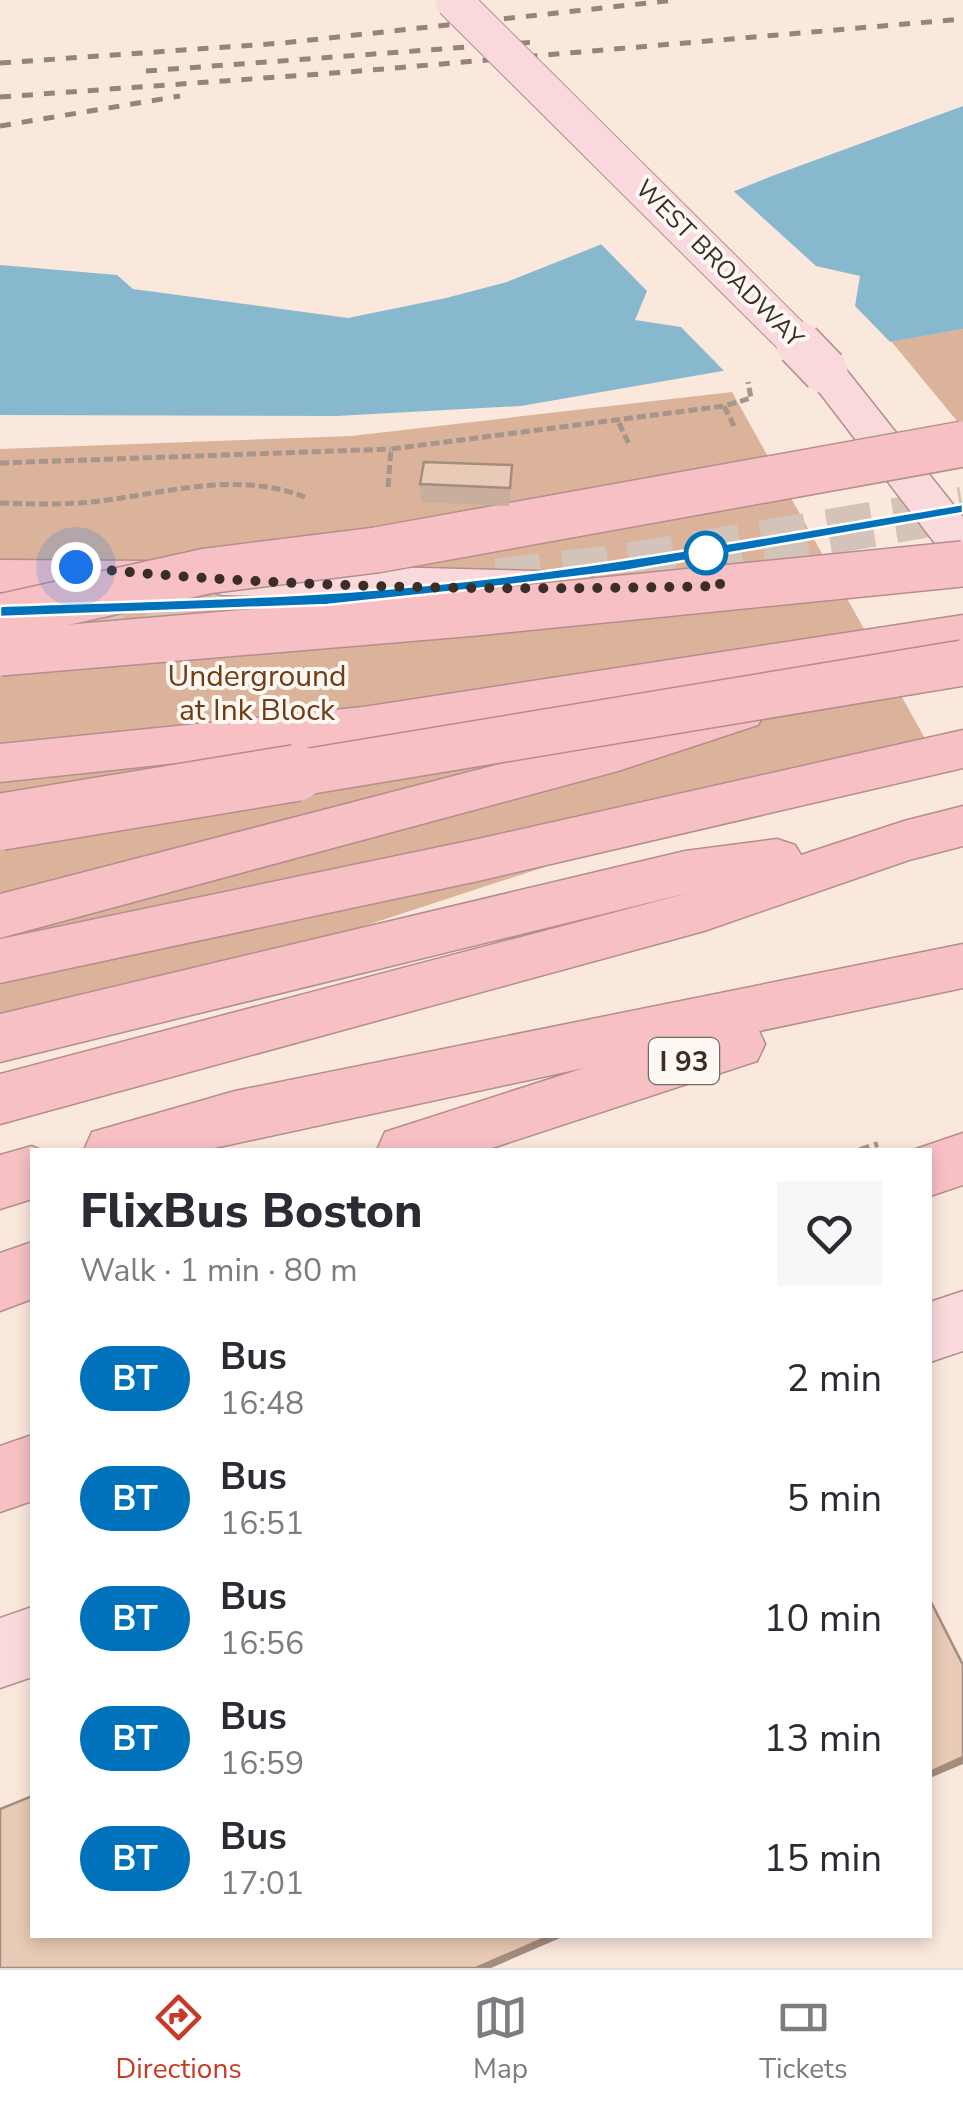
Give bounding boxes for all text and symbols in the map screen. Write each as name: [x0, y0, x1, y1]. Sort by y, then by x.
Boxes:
street label: WEST BROADWAY: [628, 172, 812, 356]
unlabelled marker: [685, 532, 727, 574]
your location: [51, 542, 101, 592]
park label: Underground at Ink Block: [167, 656, 347, 731]
road number: I 93: [649, 1038, 719, 1084]
text: FlixBus Boston: [80, 1178, 423, 1244]
button: heart: [777, 1181, 882, 1286]
text: Walk · 1 min · 80 m: [80, 1249, 358, 1292]
text: Bus: [220, 1331, 287, 1382]
text: 2 min: [787, 1353, 882, 1404]
text: BT: [112, 1355, 158, 1402]
text: 16:48: [220, 1382, 304, 1425]
text: Bus: [220, 1451, 287, 1502]
text: 5 min: [787, 1473, 882, 1524]
text: BT: [112, 1475, 158, 1522]
text: 16:51: [220, 1502, 304, 1545]
text: Bus: [220, 1571, 287, 1622]
text: 10 min: [764, 1593, 882, 1644]
text: BT: [112, 1595, 158, 1642]
text: 16:56: [220, 1622, 304, 1665]
text: Bus: [220, 1691, 287, 1742]
text: 13 min: [764, 1713, 882, 1764]
text: BT: [112, 1715, 158, 1762]
text: 16:59: [220, 1742, 304, 1785]
text: Bus: [220, 1811, 287, 1862]
text: 15 min: [764, 1833, 882, 1884]
text: BT: [112, 1835, 158, 1882]
text: 17:01: [220, 1862, 304, 1905]
tab: Directions: [116, 1990, 242, 2088]
tab: Map: [473, 1990, 528, 2088]
tab: Tickets: [759, 1990, 847, 2088]

